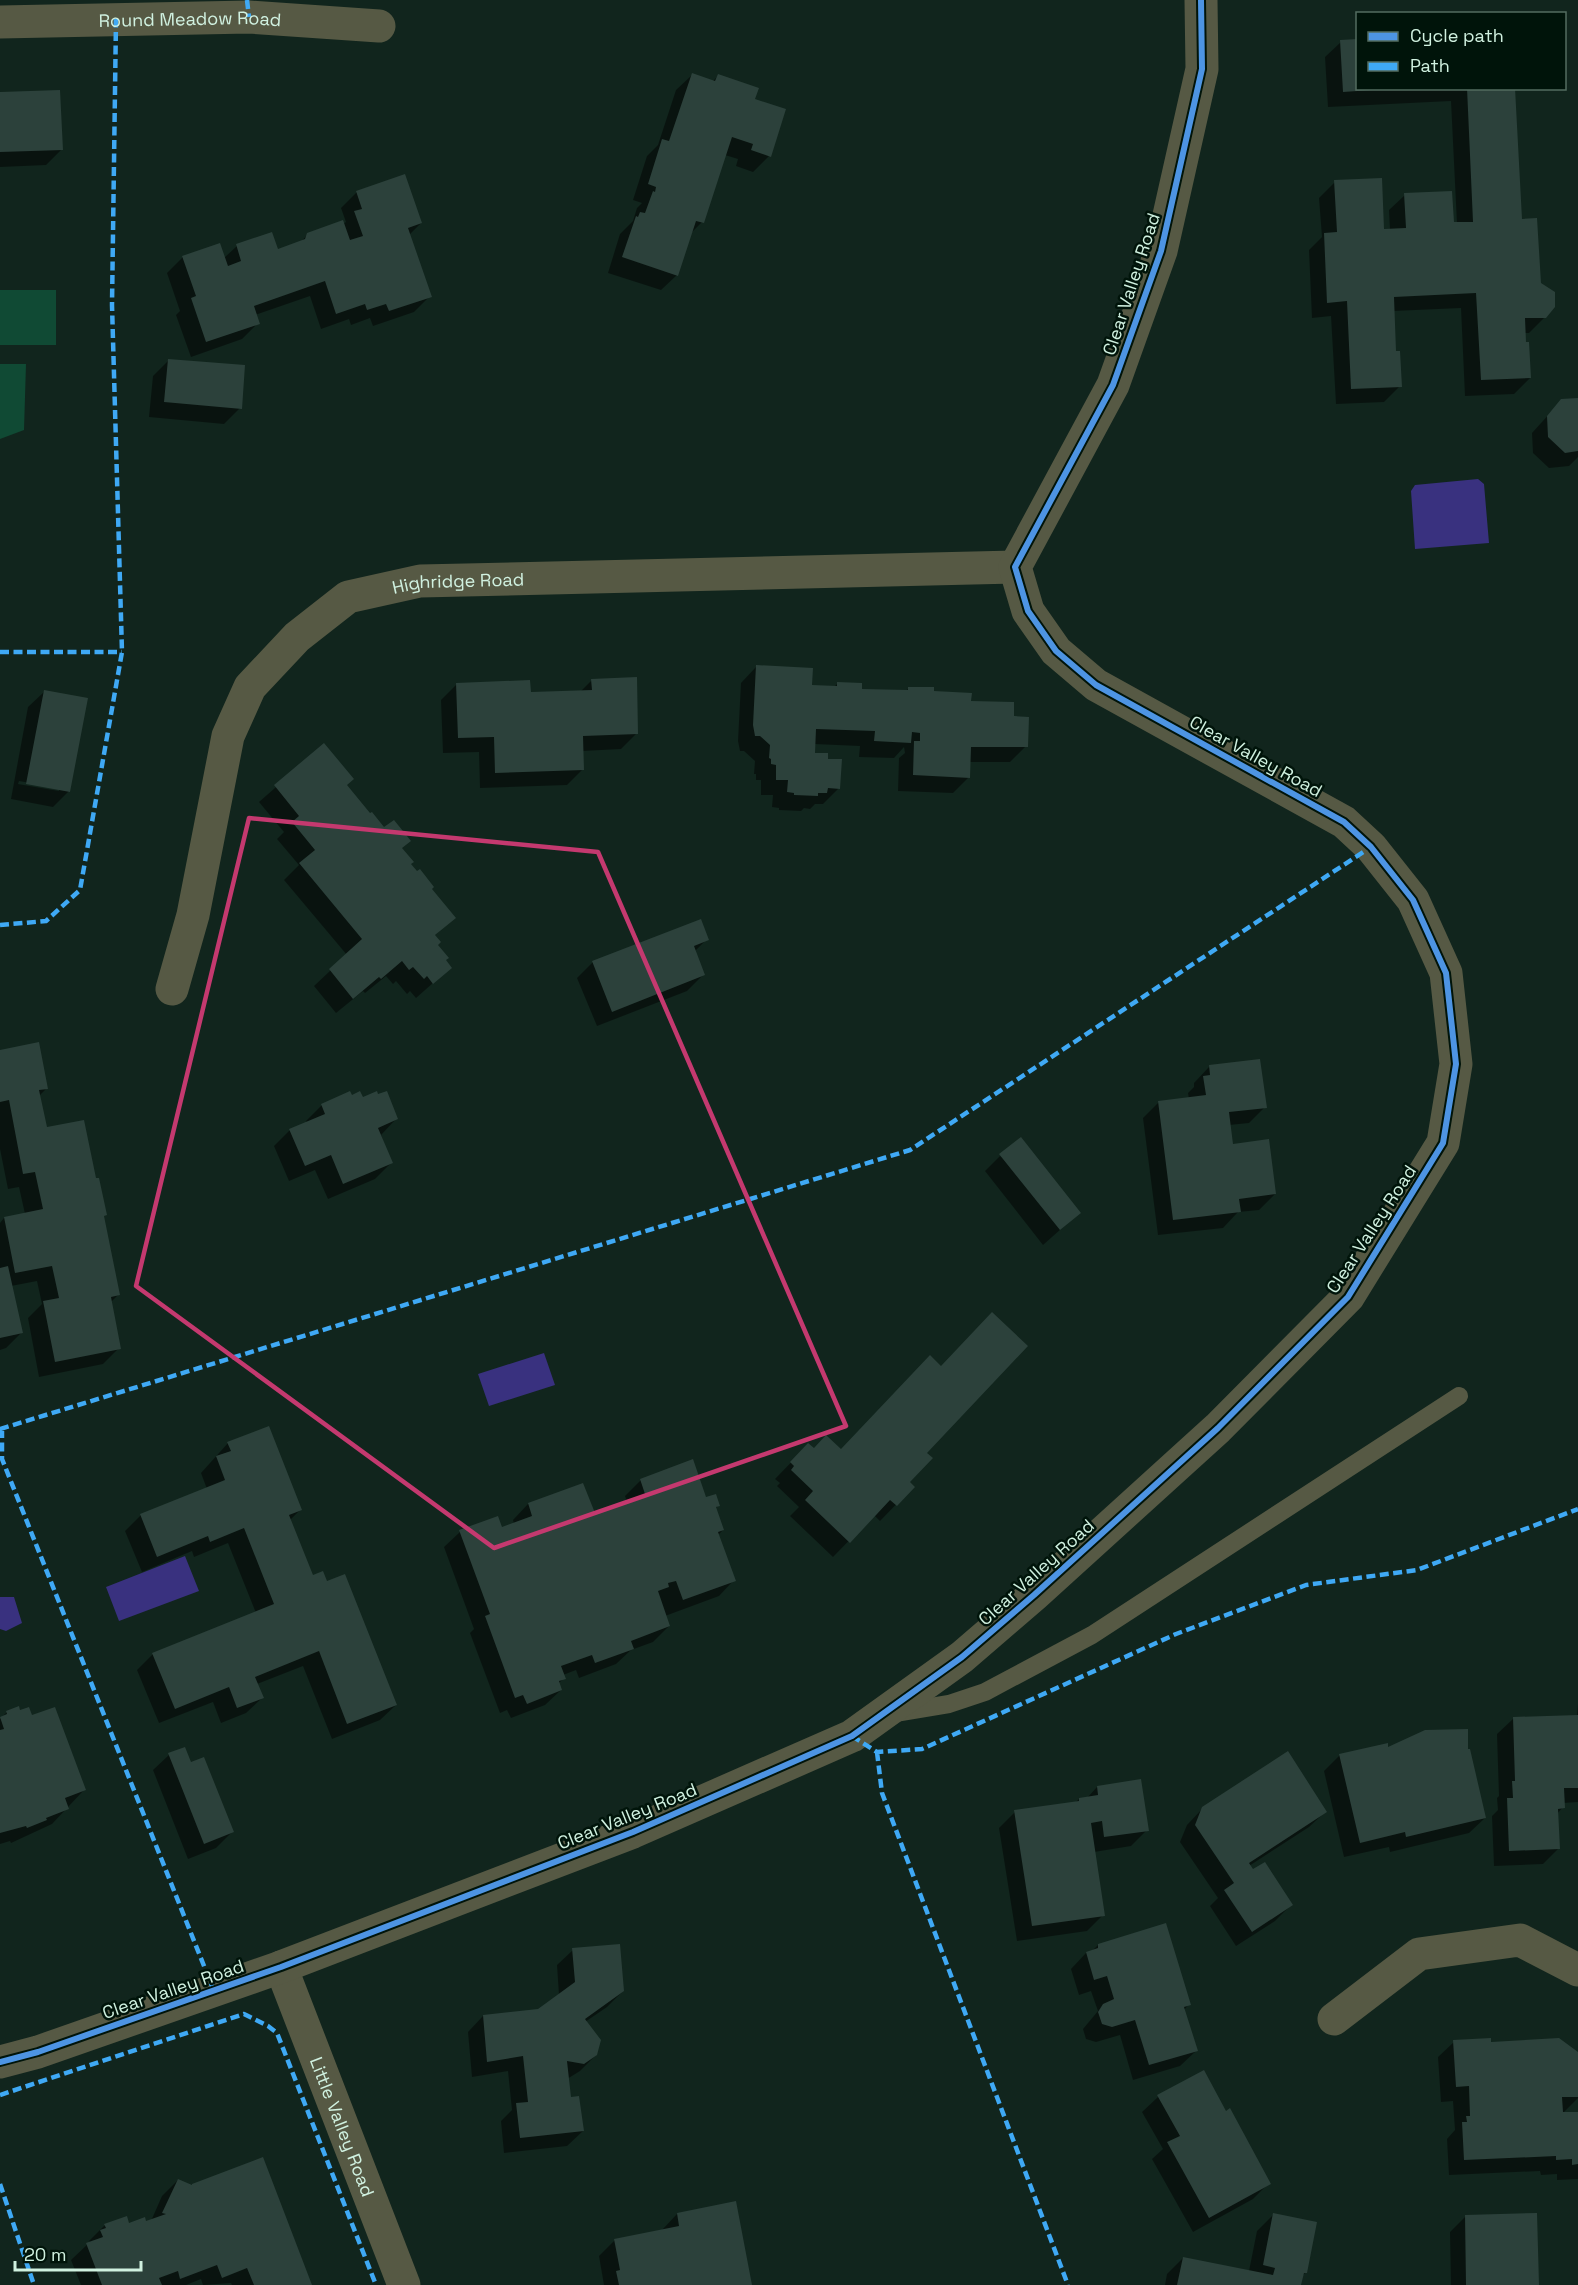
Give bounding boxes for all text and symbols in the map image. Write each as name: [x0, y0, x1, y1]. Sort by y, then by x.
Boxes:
street label: Round Meadow Road: [98, 5, 282, 32]
legend: [1356, 12, 1566, 90]
text: Cycle path: [1410, 24, 1504, 47]
text: Path: [1410, 54, 1450, 77]
street label: Clear Valley Road: [1097, 210, 1165, 358]
street label: Highridge Road: [390, 567, 524, 598]
street label: Clear Valley Road: [1186, 710, 1326, 802]
street label: Clear Valley Road: [1321, 1161, 1421, 1297]
street label: Clear Valley Road: [973, 1514, 1099, 1630]
street label: Clear Valley Road: [554, 1778, 700, 1854]
street label: Clear Valley Road: [99, 1954, 247, 2024]
street label: Little Valley Road: [305, 2053, 380, 2200]
scale bar: [15, 2234, 141, 2272]
text: 20 m: [24, 2243, 67, 2266]

